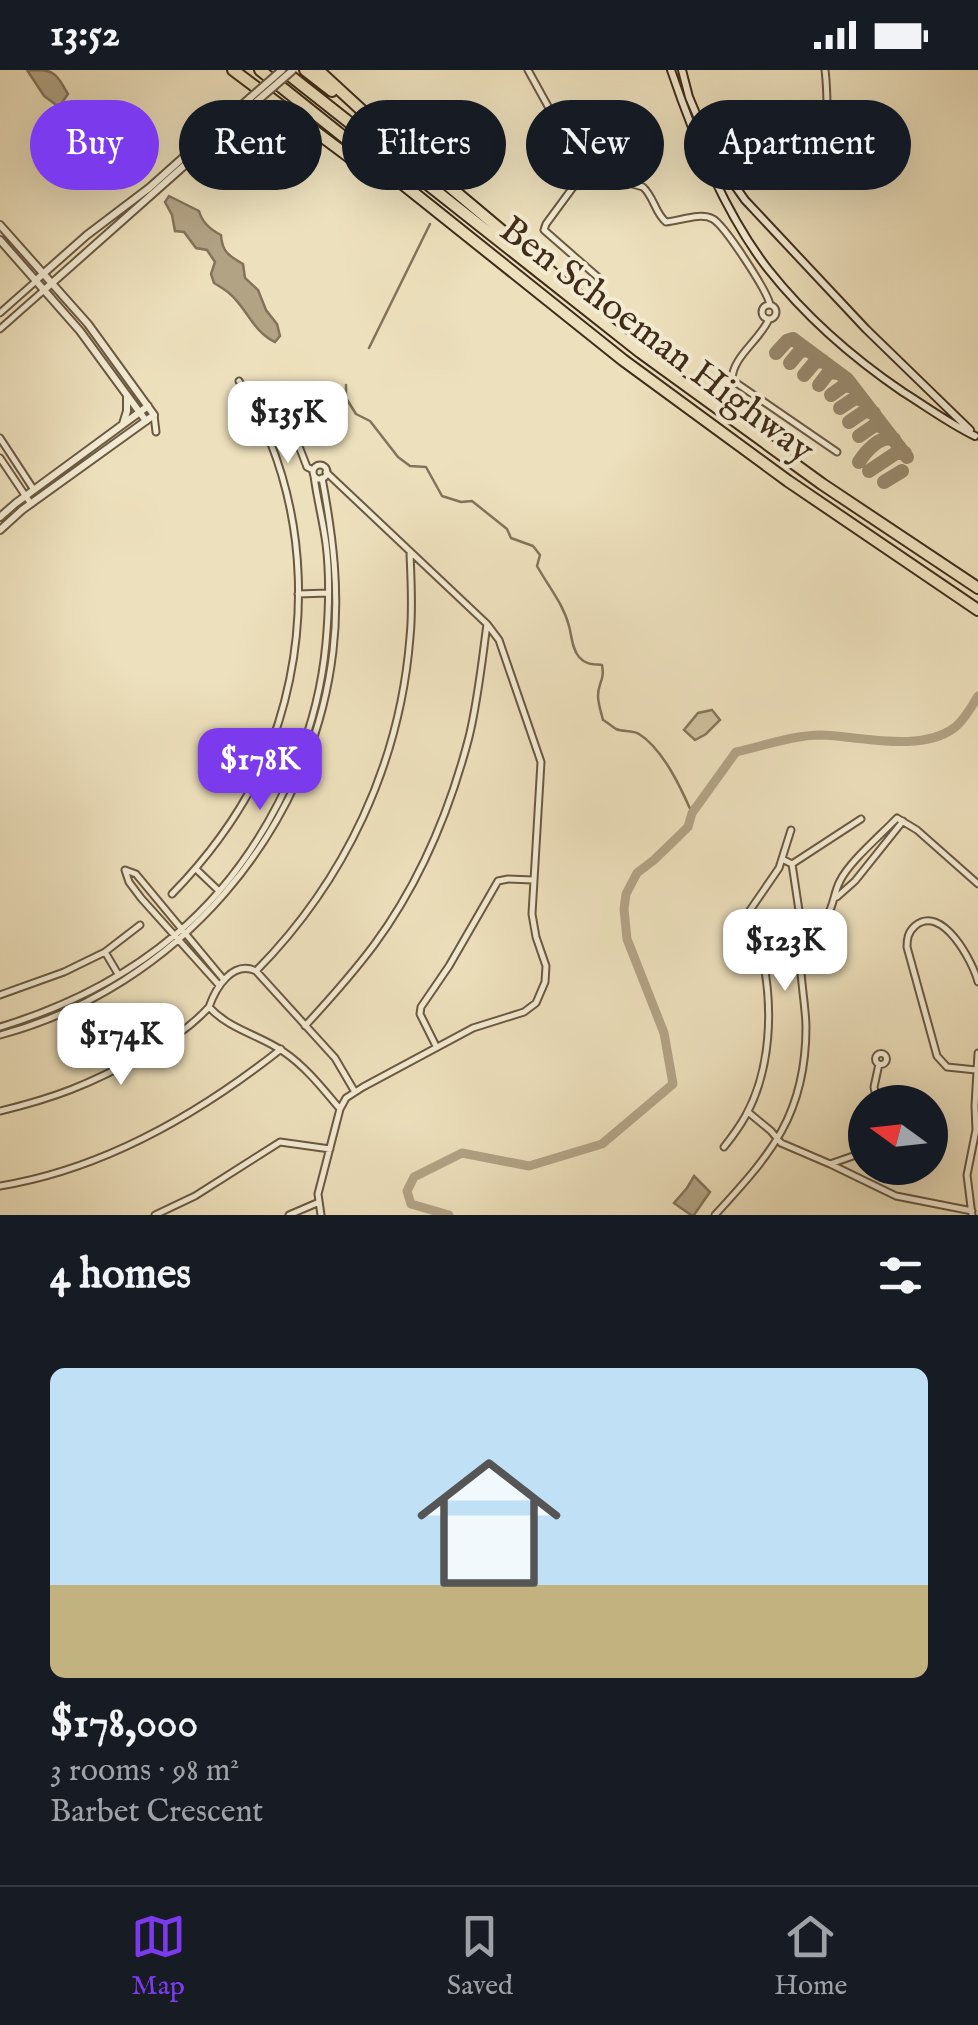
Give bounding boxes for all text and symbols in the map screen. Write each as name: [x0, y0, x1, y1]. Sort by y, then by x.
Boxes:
text: 13:52: [50, 11, 120, 59]
chip: Buy: [30, 100, 159, 190]
chip: Rent: [179, 100, 322, 190]
chip: Filters: [342, 100, 506, 190]
chip: New: [526, 100, 664, 190]
chip: Apartment: [684, 100, 911, 190]
street label: Ben Schoeman Highway: [489, 207, 823, 475]
pin: $135K: [218, 381, 358, 466]
text: $135K: [250, 393, 326, 434]
pin: $178K: [190, 728, 330, 813]
text: $178K: [220, 740, 300, 781]
pin: $123K: [715, 909, 855, 994]
text: $123K: [745, 921, 825, 962]
pin: $174K: [51, 1003, 191, 1088]
text: $174K: [79, 1015, 163, 1056]
north arrow: [848, 1085, 948, 1185]
map controls: [848, 1085, 948, 1185]
icon: filters: [873, 1248, 928, 1303]
text: 4 homes: [50, 1249, 191, 1302]
icon: home: [399, 1433, 579, 1613]
text: $178,000: [50, 1698, 198, 1751]
text: 3 rooms · 98 m²: [50, 1751, 239, 1792]
text: Barbet Crescent: [50, 1792, 263, 1833]
tab: Map: [131, 1909, 186, 2004]
tab: Saved: [447, 1909, 513, 2004]
tab: Home: [774, 1909, 847, 2004]

